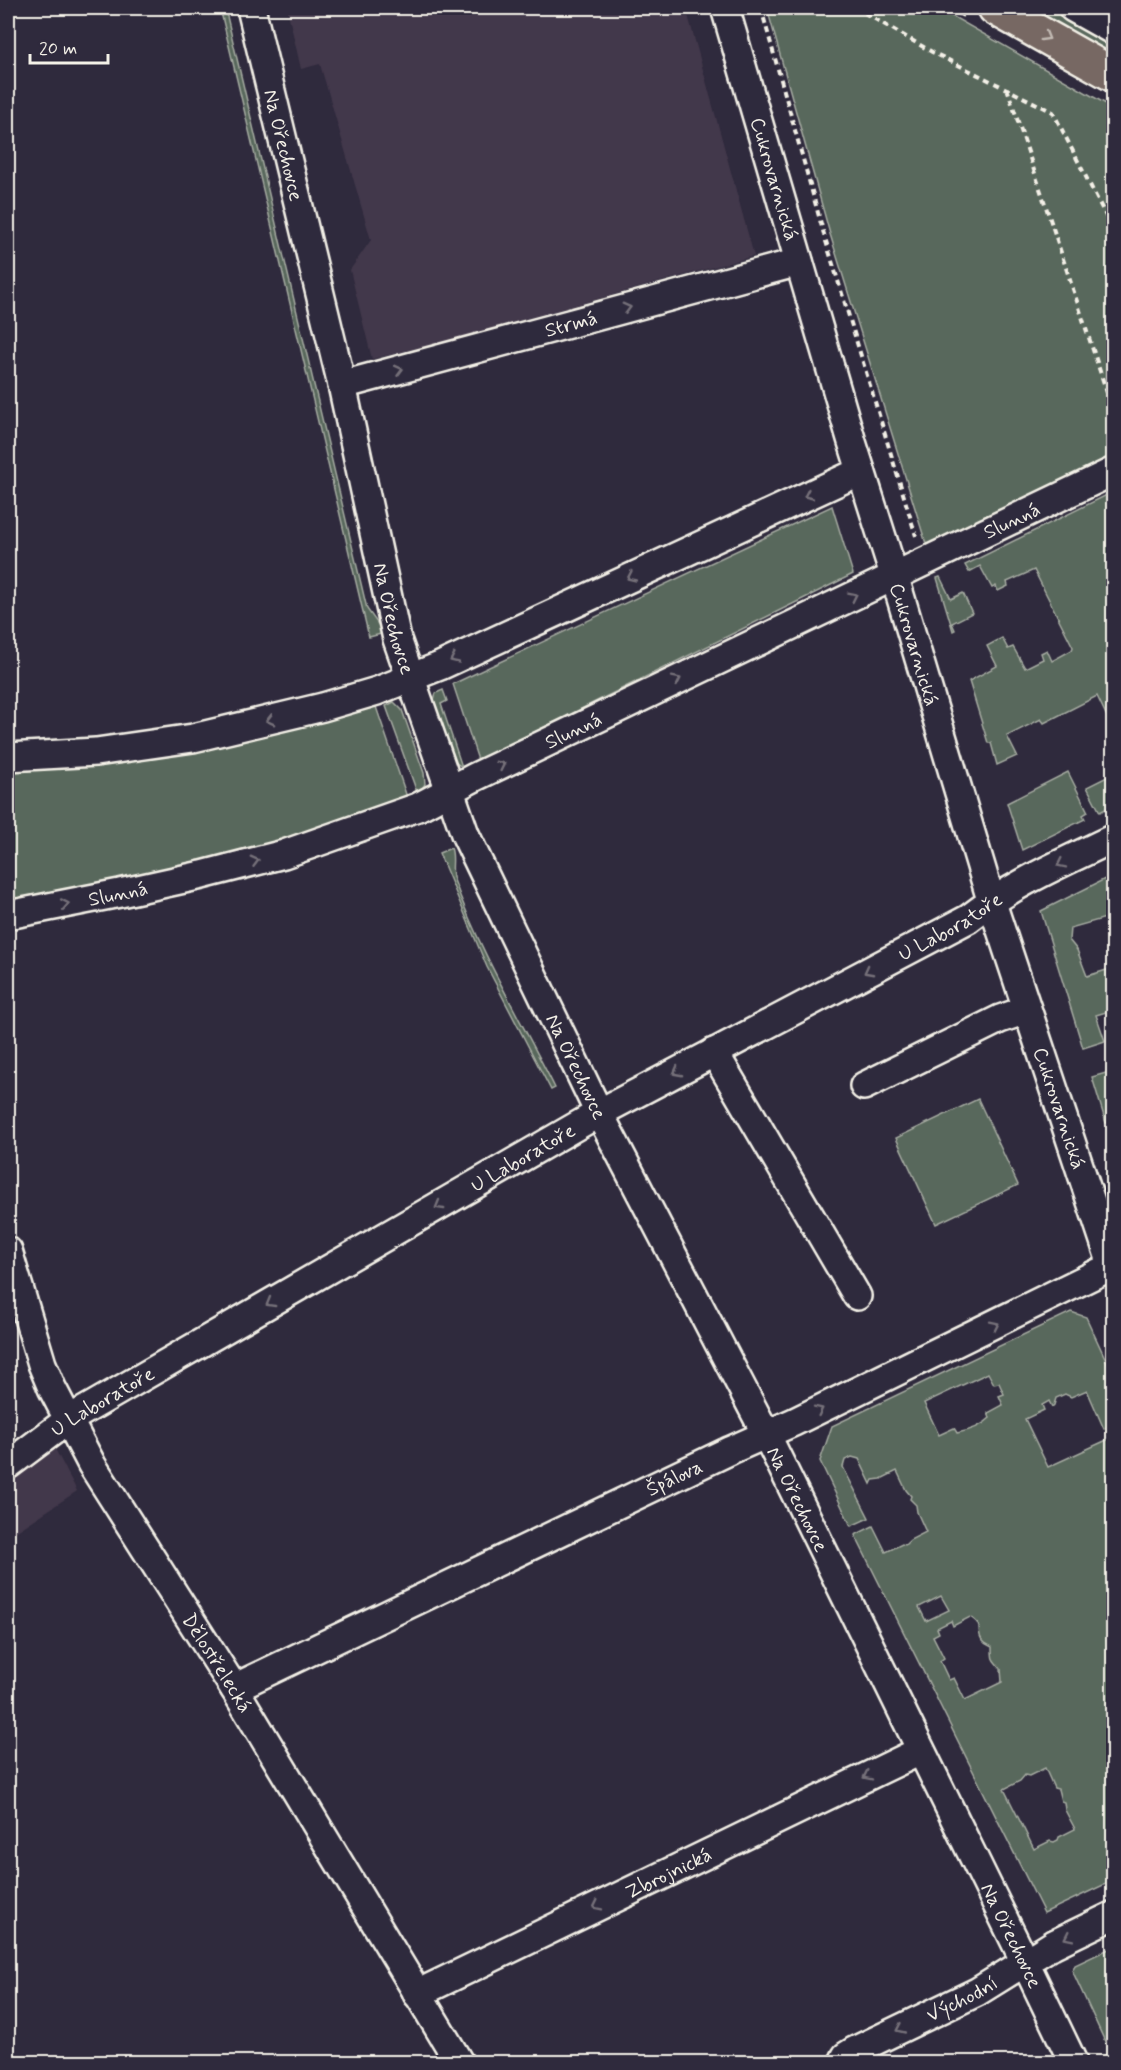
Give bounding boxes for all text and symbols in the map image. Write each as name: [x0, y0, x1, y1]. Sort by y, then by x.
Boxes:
scale bar: [30, 27, 108, 65]
one-way arrow: [1040, 29, 1050, 41]
text: 20 m: [39, 37, 77, 61]
street label: Na Ořechovce: [256, 87, 309, 204]
street label: Cukrovarnická: [743, 114, 804, 244]
one-way arrow: [622, 303, 632, 315]
street label: Strmá: [542, 305, 601, 345]
one-way arrow: [393, 365, 403, 377]
one-way arrow: [803, 487, 814, 499]
street label: Slunná: [979, 496, 1045, 547]
street label: Na Ořechovce: [366, 560, 420, 678]
one-way arrow: [627, 570, 638, 582]
street label: Cukrovarnická: [882, 580, 944, 709]
one-way arrow: [846, 591, 857, 603]
one-way arrow: [450, 652, 461, 664]
one-way arrow: [670, 676, 681, 688]
street label: Slunná: [541, 706, 607, 756]
one-way arrow: [265, 713, 275, 726]
one-way arrow: [494, 760, 505, 772]
one-way arrow: [250, 856, 260, 869]
one-way arrow: [1056, 856, 1067, 868]
street label: Slunná: [86, 875, 150, 914]
street label: U Laboratoře: [894, 886, 1008, 968]
one-way arrow: [60, 898, 70, 911]
one-way arrow: [864, 964, 874, 975]
street label: Na Ořechovce: [538, 1010, 612, 1125]
street label: Cukrovarnická: [1026, 1044, 1091, 1173]
one-way arrow: [673, 1065, 683, 1076]
street label: U Laboratoře: [466, 1118, 581, 1199]
one-way arrow: [435, 1199, 445, 1210]
one-way arrow: [266, 1296, 276, 1308]
one-way arrow: [988, 1320, 999, 1332]
street label: U Laboratoře: [45, 1361, 160, 1444]
one-way arrow: [813, 1405, 824, 1417]
street label: Na Ořechovce: [759, 1443, 834, 1557]
street label: Špálova: [642, 1454, 707, 1504]
street label: Dělostřelecká: [175, 1609, 258, 1718]
one-way arrow: [863, 1768, 874, 1780]
street label: Zbrojnická: [621, 1842, 717, 1906]
street label: Na Ořechovce: [973, 1879, 1048, 1993]
one-way arrow: [593, 1899, 604, 1911]
one-way arrow: [1064, 1929, 1075, 1941]
street label: Východní: [922, 1970, 1003, 2029]
one-way arrow: [896, 2021, 907, 2033]

